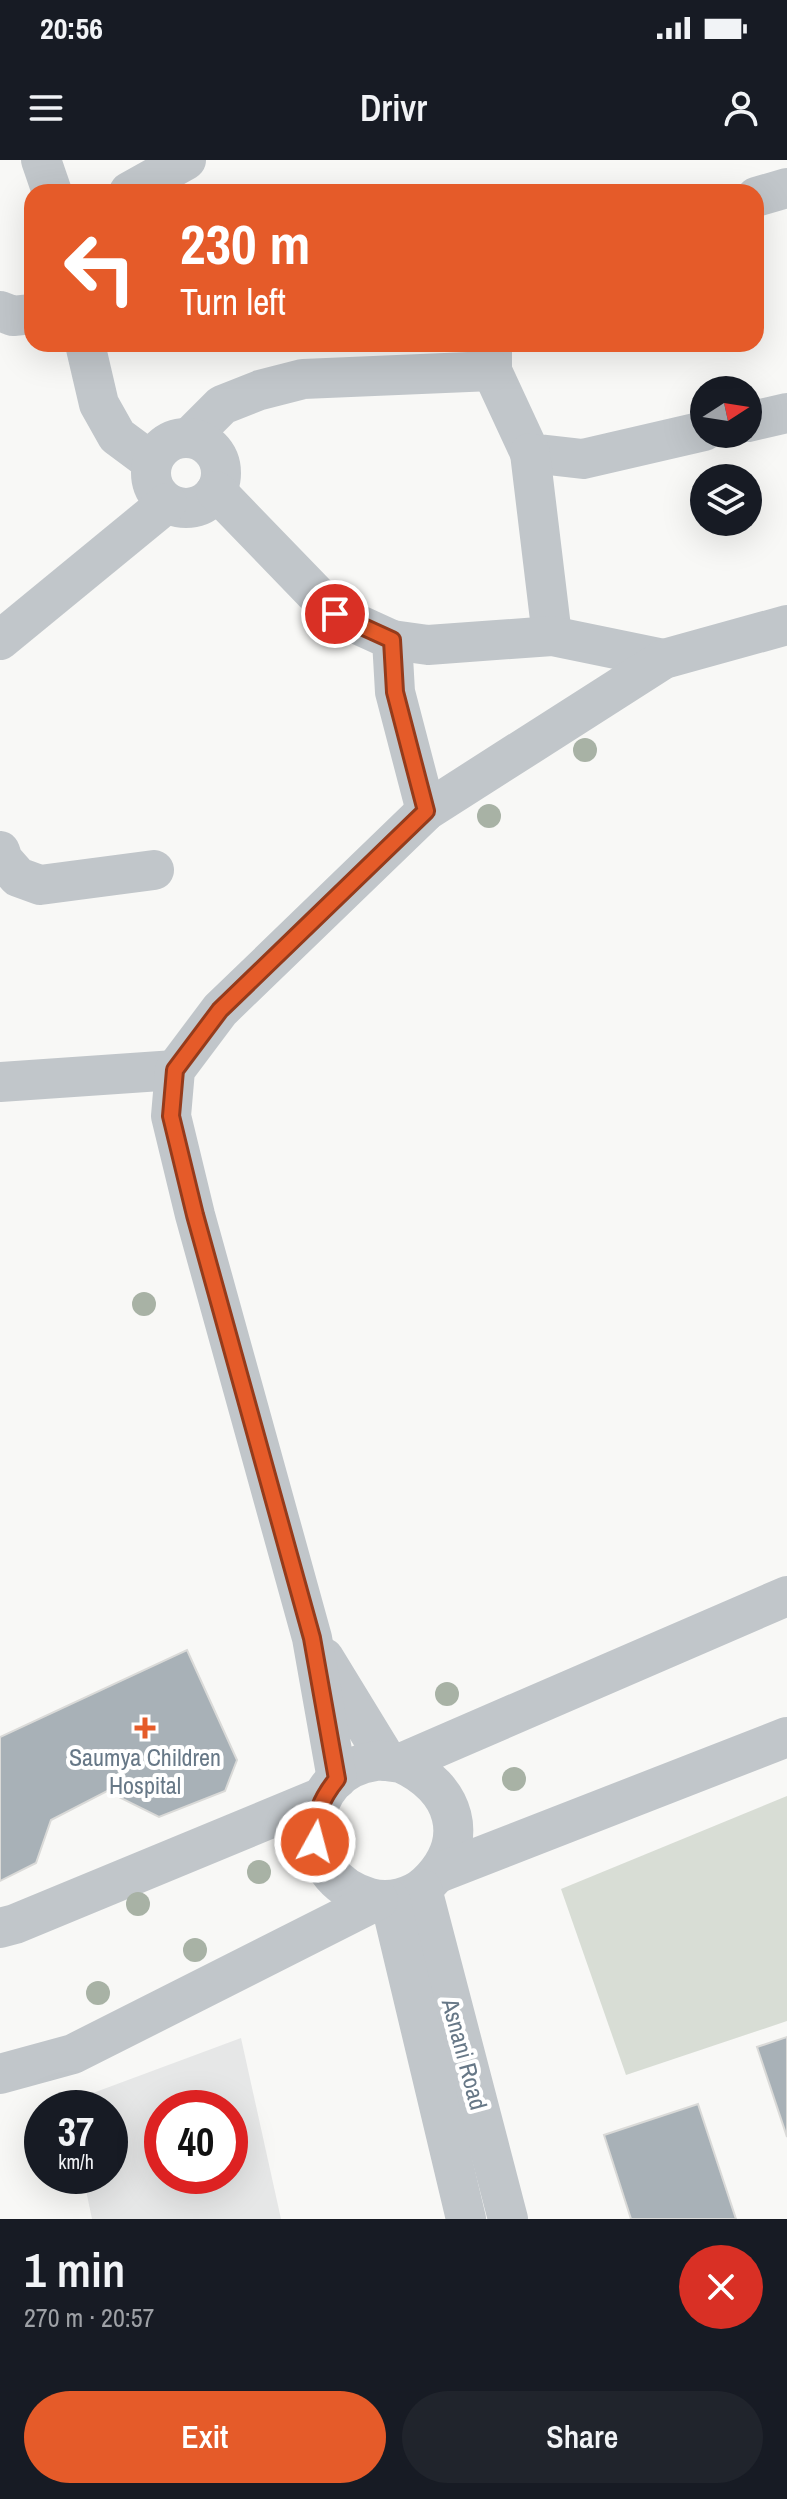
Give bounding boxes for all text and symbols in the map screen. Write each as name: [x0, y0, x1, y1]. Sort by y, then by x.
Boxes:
text: 20:56: [40, 8, 103, 48]
text: Drivr: [360, 84, 427, 132]
icon: menu: [24, 86, 68, 130]
icon: person: [719, 86, 763, 130]
text: 230 m: [180, 206, 310, 281]
icon: left: [48, 216, 152, 320]
text: Turn left: [180, 278, 286, 326]
north arrow: [690, 376, 762, 448]
map controls: [690, 376, 762, 536]
button: layers: [690, 464, 762, 536]
pin: [301, 580, 369, 648]
icon: arrive: [313, 592, 357, 636]
marker: Saumya Children Hospital: [134, 1717, 156, 1739]
place label: Saumya Children Hospital: [69, 1741, 221, 1801]
position arrow: [273, 1800, 357, 1884]
street label: Asnani Road: [435, 1994, 495, 2113]
speed limit sign: 40: [144, 2090, 248, 2194]
text: 37: [58, 2105, 94, 2158]
text: km/h: [58, 2148, 94, 2175]
text: 1 min: [24, 2237, 125, 2302]
button: close: [679, 2245, 763, 2329]
text: 270 m · 20:57: [24, 2300, 154, 2335]
button: Exit: [24, 2391, 386, 2483]
button: Share: [402, 2391, 763, 2483]

